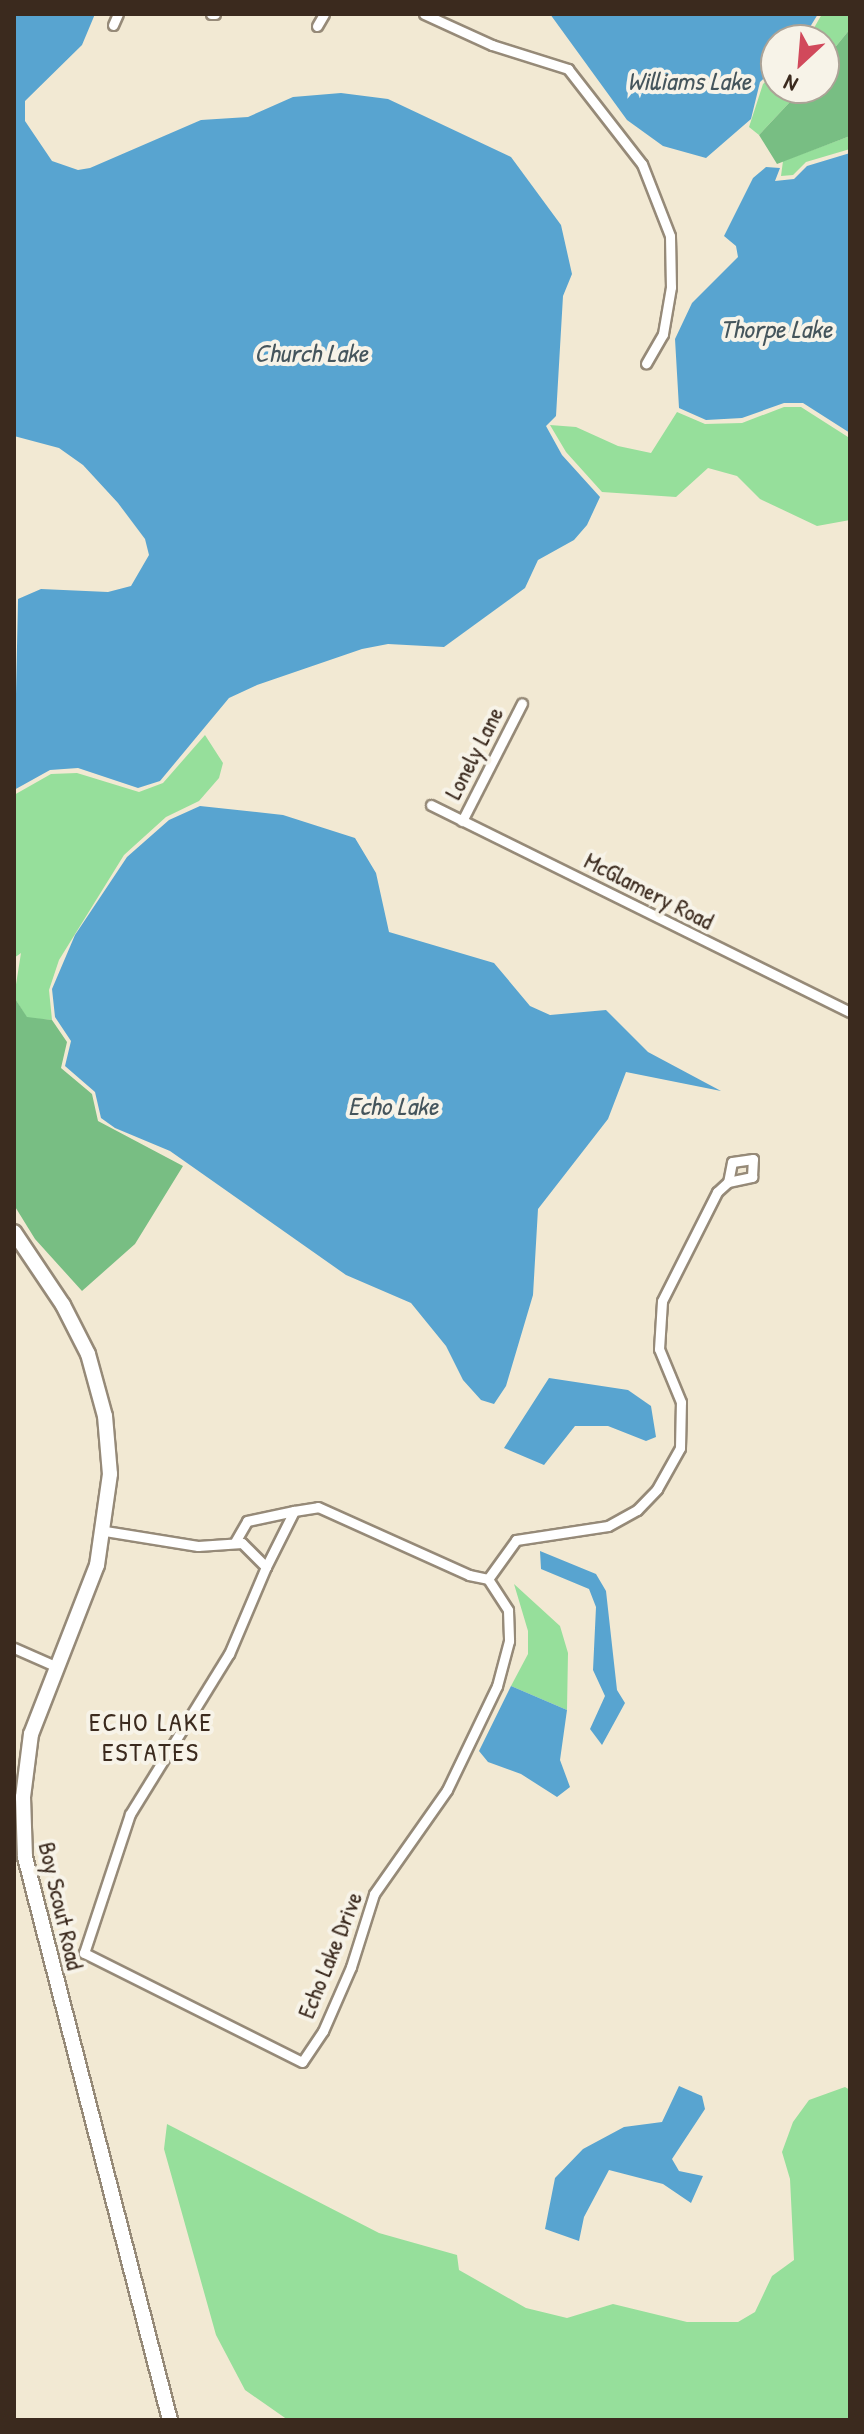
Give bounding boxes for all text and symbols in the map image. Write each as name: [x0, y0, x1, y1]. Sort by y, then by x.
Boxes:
north arrow: [760, 24, 840, 104]
water label: Williams Lake: [627, 65, 751, 97]
text: N: [779, 68, 802, 100]
water label: Thorpe Lake: [720, 313, 832, 345]
water label: Church Lake: [254, 337, 368, 369]
street label: Lonely Lane: [439, 702, 509, 804]
street label: McGlamery Road: [580, 846, 718, 936]
water label: Echo Lake: [348, 1090, 438, 1122]
district label: ECHO LAKE ESTATES: [89, 1706, 213, 1768]
street label: Boy Scout Road: [32, 1839, 90, 1973]
street label: Echo Lake Drive: [292, 1888, 368, 2022]

